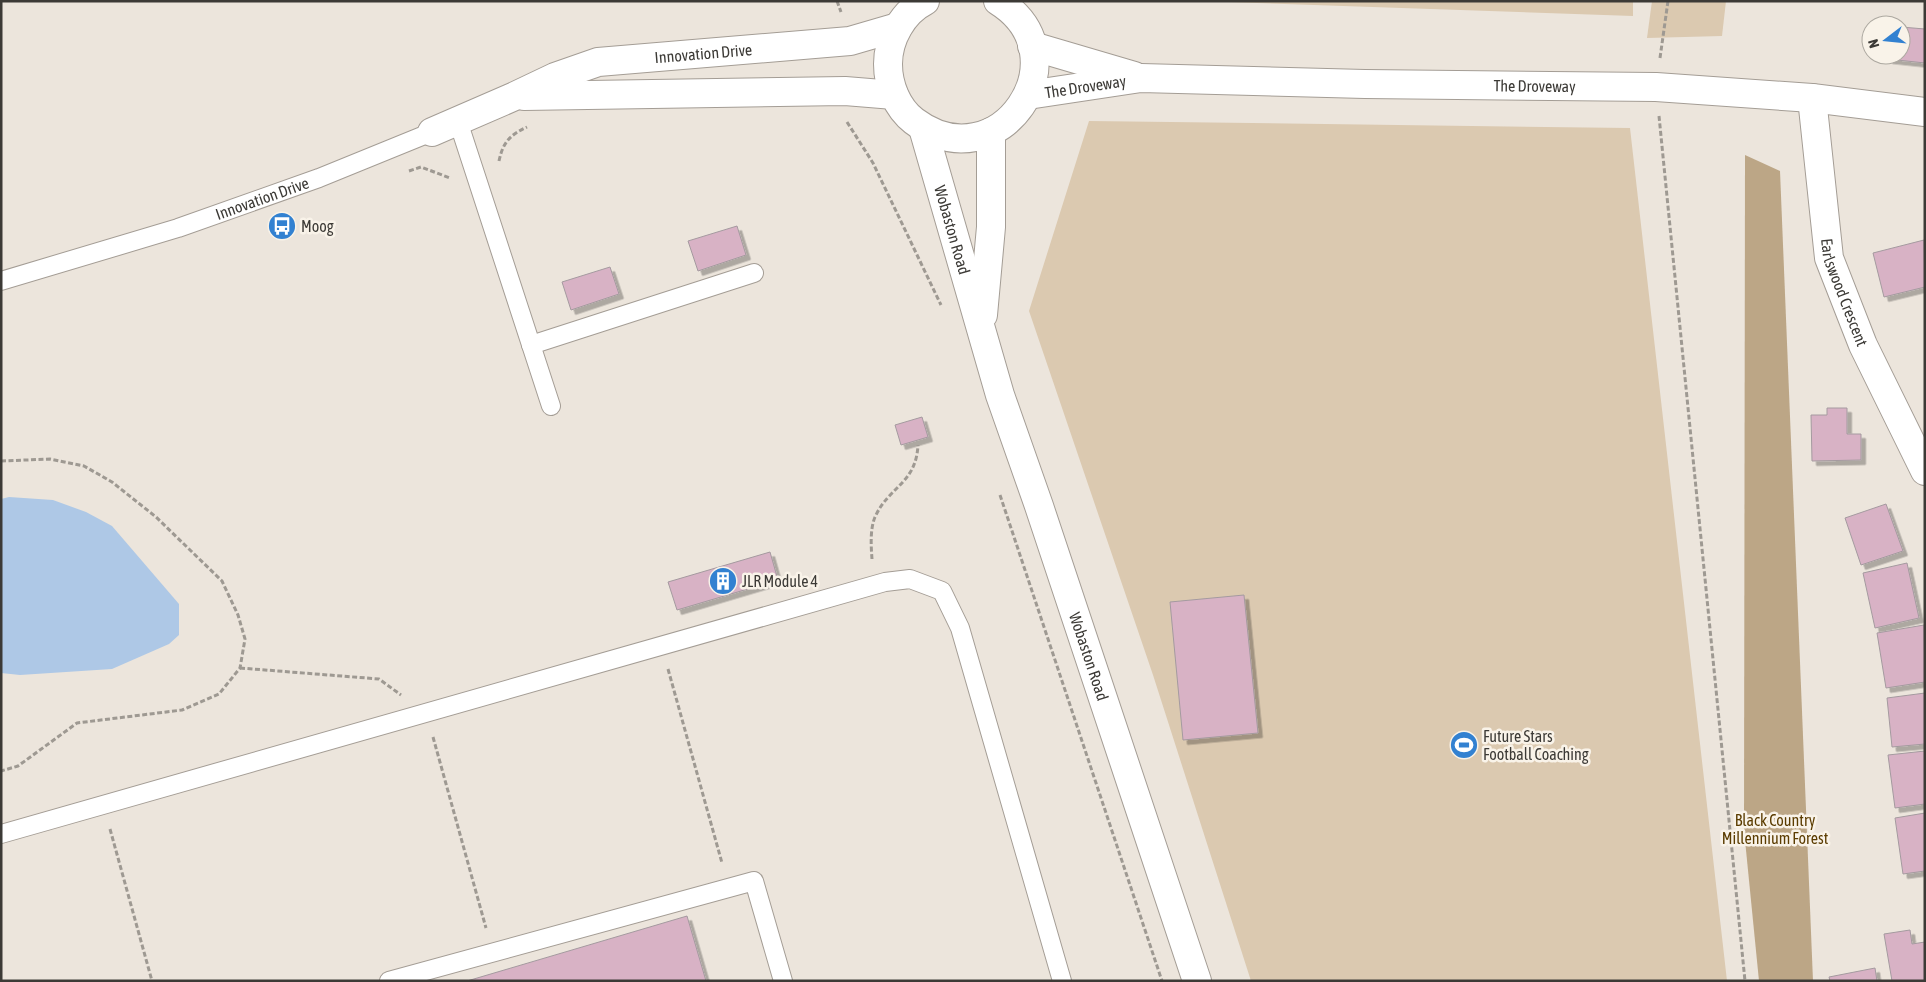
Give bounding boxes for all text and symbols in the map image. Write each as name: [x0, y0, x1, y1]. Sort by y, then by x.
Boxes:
north arrow: [1861, 15, 1911, 65]
text: N: [1865, 37, 1882, 50]
street label: Innovation Drive: [654, 40, 753, 66]
street label: The Droveway: [1043, 71, 1128, 101]
street label: The Droveway: [1494, 76, 1576, 96]
street label: Innovation Drive: [213, 173, 311, 223]
street label: Wobaston Road: [931, 183, 974, 276]
bus stop icon: Moog: [267, 211, 297, 241]
place label: Moog: [301, 217, 334, 236]
street label: Earlswood Crescent: [1818, 237, 1872, 349]
building icon: JLR Module 4: [708, 566, 738, 596]
place label: JLR Module 4: [742, 572, 818, 590]
street label: Wobaston Road: [1066, 610, 1112, 703]
place label: Future Stars Football Coaching: [1483, 727, 1589, 764]
sports icon: Future Stars Football Coaching: [1449, 730, 1479, 760]
park label: Black Country Millennium Forest: [1722, 811, 1829, 847]

